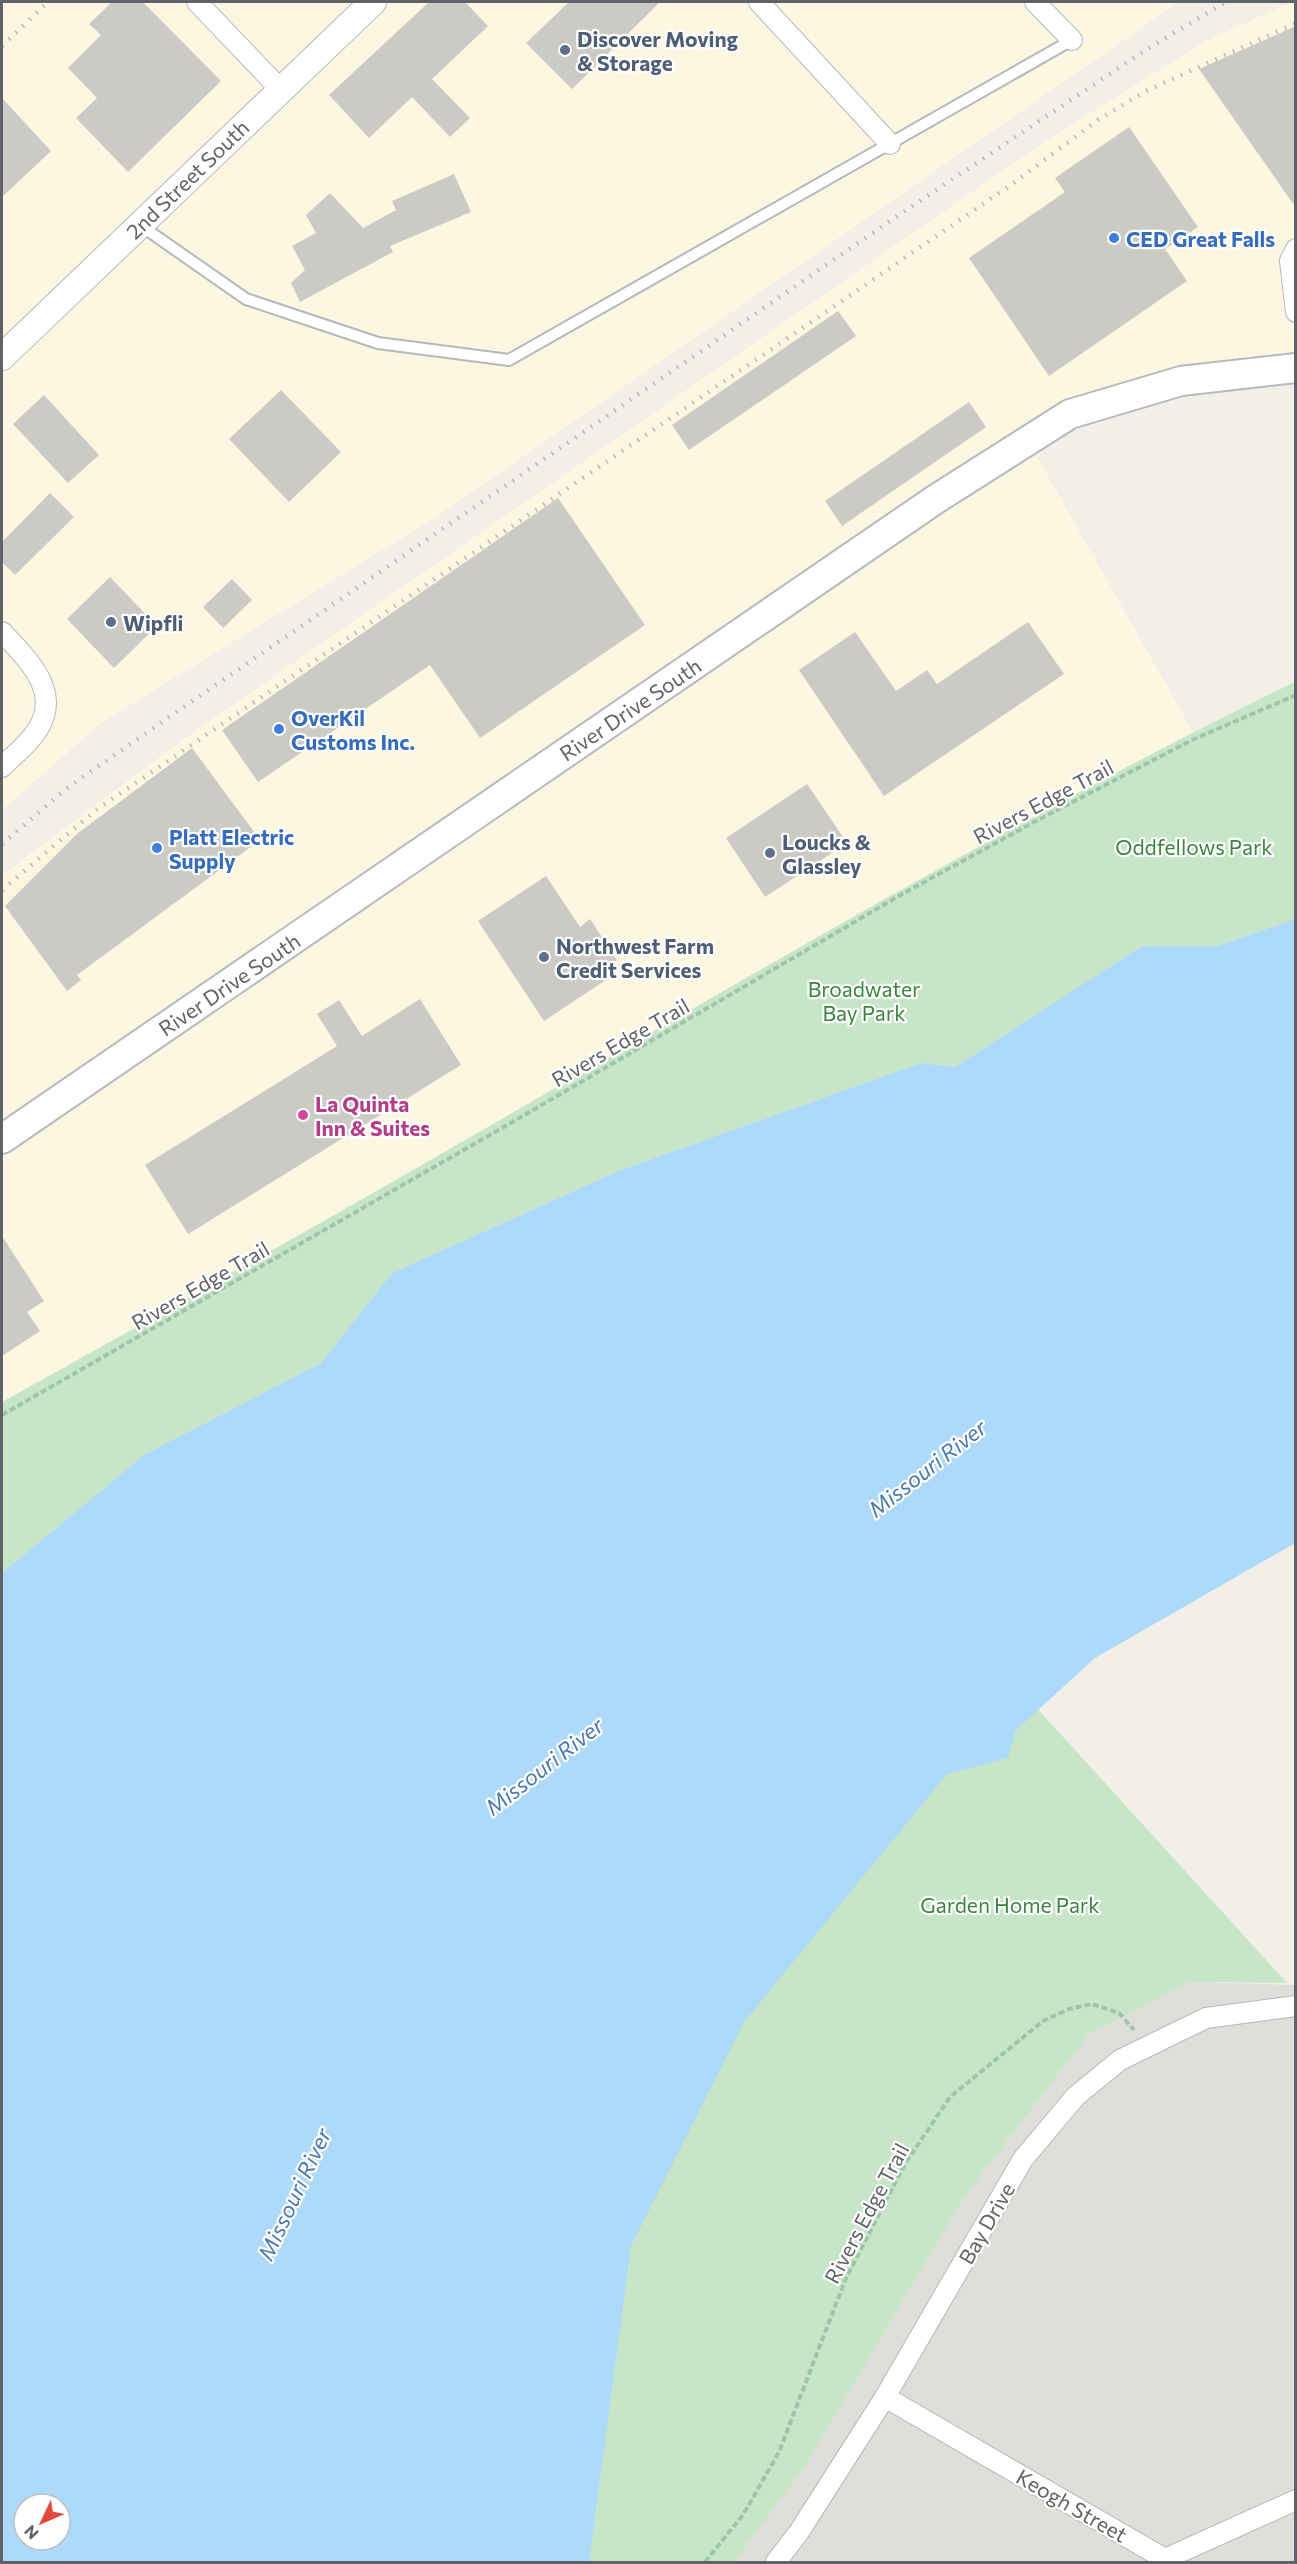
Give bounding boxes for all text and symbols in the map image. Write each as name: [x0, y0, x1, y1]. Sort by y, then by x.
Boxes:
place label: Discover Moving & Storage: [577, 26, 739, 75]
marker: Discover Moving & Storage: [558, 43, 572, 57]
street label: 2nd Street South: [121, 114, 253, 244]
place label: CED Great Falls: [1126, 226, 1275, 251]
marker: CED Great Falls: [1107, 231, 1121, 245]
place label: Wipfli: [123, 610, 183, 635]
marker: Wipfli: [104, 615, 118, 629]
street label: River Drive South: [554, 652, 706, 766]
place label: OverKil Customs Inc.: [291, 705, 415, 754]
marker: OverKil Customs Inc.: [272, 722, 286, 736]
street label: Rivers Edge Trail: [969, 754, 1117, 848]
place label: Platt Electric Supply: [169, 824, 294, 873]
place label: Loucks & Glassley: [782, 829, 871, 878]
park label: Oddfellows Park: [1115, 834, 1273, 859]
marker: Platt Electric Supply: [150, 841, 164, 855]
marker: Loucks & Glassley: [763, 846, 777, 860]
street label: River Drive South: [153, 927, 305, 1041]
place label: Northwest Farm Credit Services: [556, 933, 714, 982]
marker: Northwest Farm Credit Services: [537, 950, 551, 964]
park label: Broadwater Bay Park: [808, 976, 920, 1025]
street label: Rivers Edge Trail: [547, 992, 693, 1092]
place label: La Quinta Inn & Suites: [315, 1091, 430, 1140]
marker: La Quinta Inn & Suites: [296, 1108, 310, 1122]
street label: Rivers Edge Trail: [127, 1235, 273, 1335]
water label: Missouri River: [862, 1413, 992, 1523]
water label: Missouri River: [479, 1711, 609, 1821]
park label: Garden Home Park: [920, 1892, 1100, 1917]
water label: Missouri River: [252, 2123, 337, 2264]
street label: Rivers Edge Trail: [819, 2139, 913, 2287]
street label: Bay Drive: [953, 2178, 1019, 2268]
street label: Keogh Street: [1012, 2463, 1132, 2547]
north arrow: [12, 2492, 72, 2552]
text: N: [20, 2522, 42, 2544]

